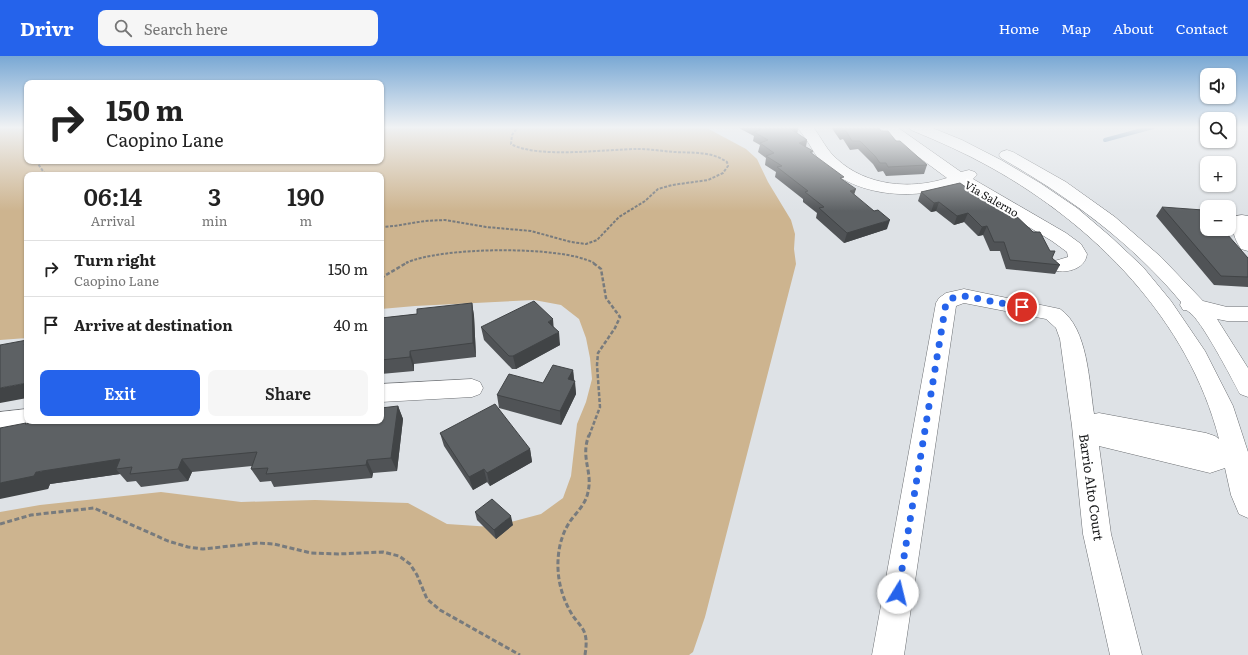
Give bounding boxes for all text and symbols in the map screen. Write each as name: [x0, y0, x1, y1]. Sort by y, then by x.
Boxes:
search box: [98, 10, 378, 46]
text: Drivr: [20, 14, 74, 42]
icon: search: [112, 17, 134, 39]
text: Search here: [144, 17, 228, 40]
text: Home: [999, 18, 1039, 38]
text: Map: [1061, 18, 1091, 38]
text: About: [1113, 18, 1154, 38]
text: Contact: [1176, 18, 1228, 38]
map controls: [1200, 68, 1236, 236]
button: sound: [1200, 68, 1236, 104]
text: 150 m: [106, 88, 184, 130]
icon: right: [40, 96, 92, 148]
button: search: [1200, 112, 1236, 148]
text: Caopino Lane: [106, 126, 224, 153]
button: +: [1200, 156, 1236, 192]
street label: Via Salerno: [962, 176, 1022, 220]
text: 06:14: [84, 178, 142, 213]
text: 3: [208, 178, 221, 213]
text: 190: [287, 178, 324, 213]
button: −: [1200, 200, 1236, 236]
text: Arrival: [91, 211, 135, 230]
text: min: [202, 211, 227, 230]
text: m: [299, 211, 312, 230]
text: Turn right: [74, 248, 156, 271]
text: 150 m: [328, 257, 368, 280]
icon: right: [40, 258, 62, 280]
text: Caopino Lane: [74, 271, 159, 290]
pin: [1005, 290, 1039, 324]
icon: arrive: [1011, 296, 1033, 318]
text: Arrive at destination: [74, 313, 233, 336]
text: 40 m: [334, 313, 368, 336]
icon: arrive: [40, 314, 62, 336]
button: Exit: [40, 370, 200, 416]
button: Share: [208, 370, 368, 416]
street label: Barrio Alto Court: [1075, 432, 1109, 542]
position arrow: [877, 572, 919, 614]

